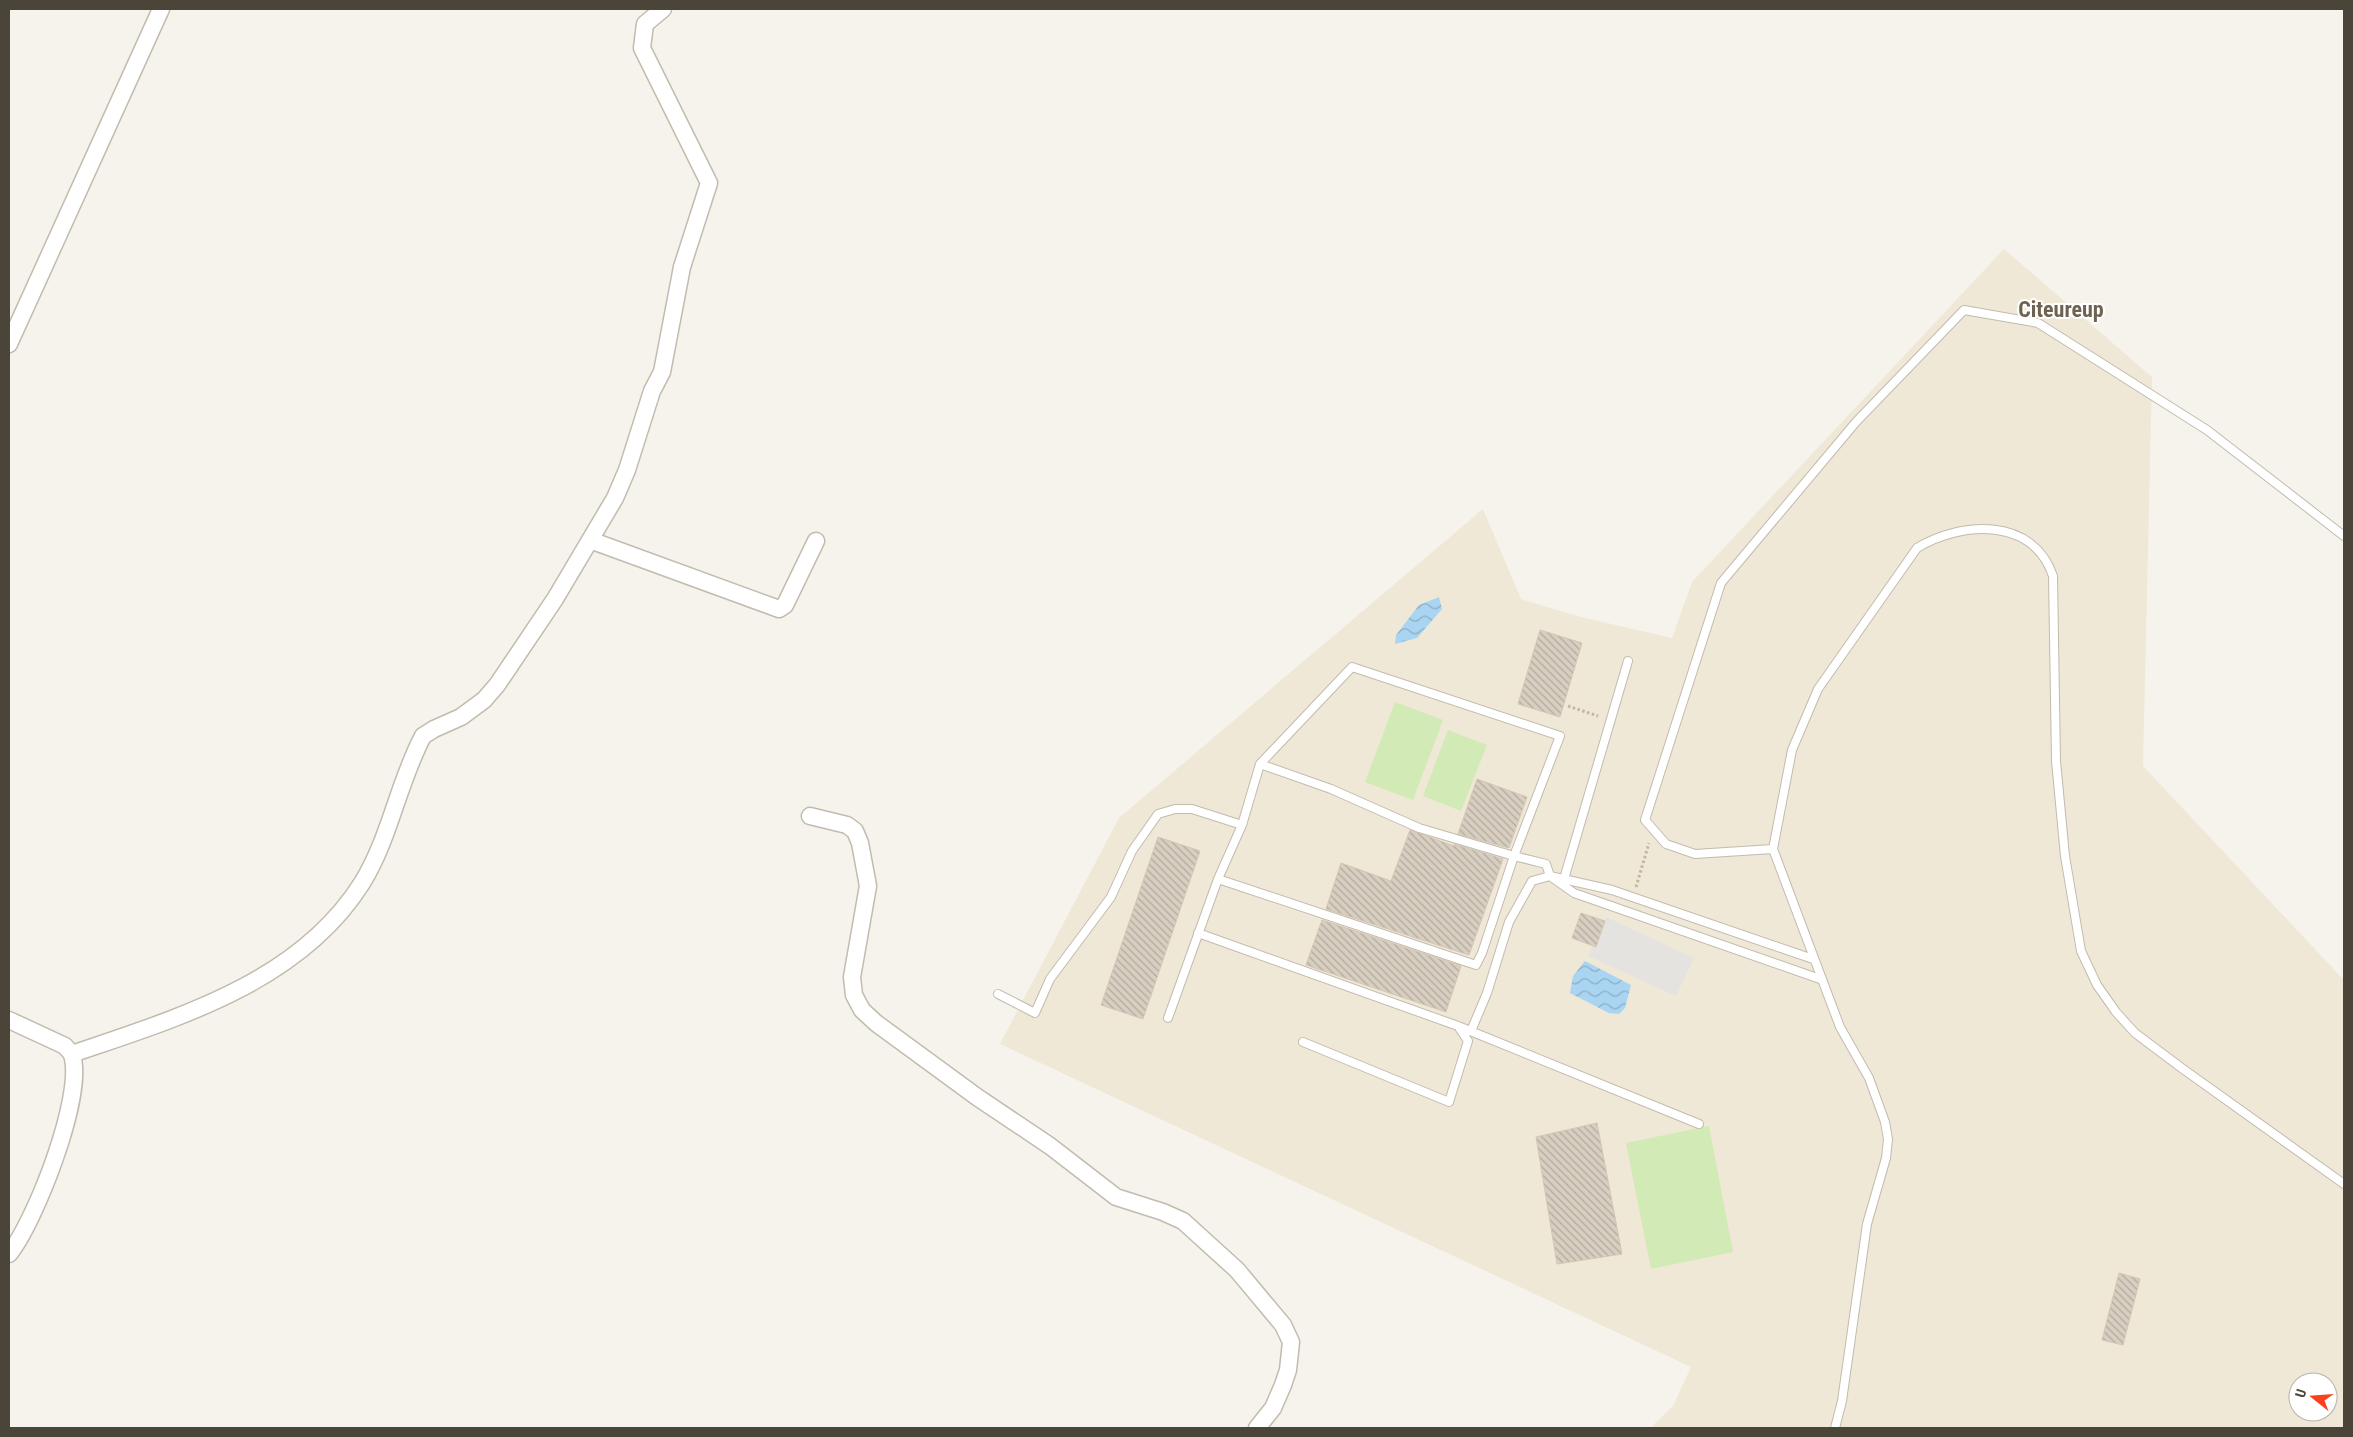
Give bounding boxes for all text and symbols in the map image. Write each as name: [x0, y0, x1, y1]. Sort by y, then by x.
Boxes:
district label: Citeureup: [2018, 297, 2104, 322]
north arrow: [2288, 1372, 2338, 1422]
text: U: [2292, 1387, 2309, 1399]

